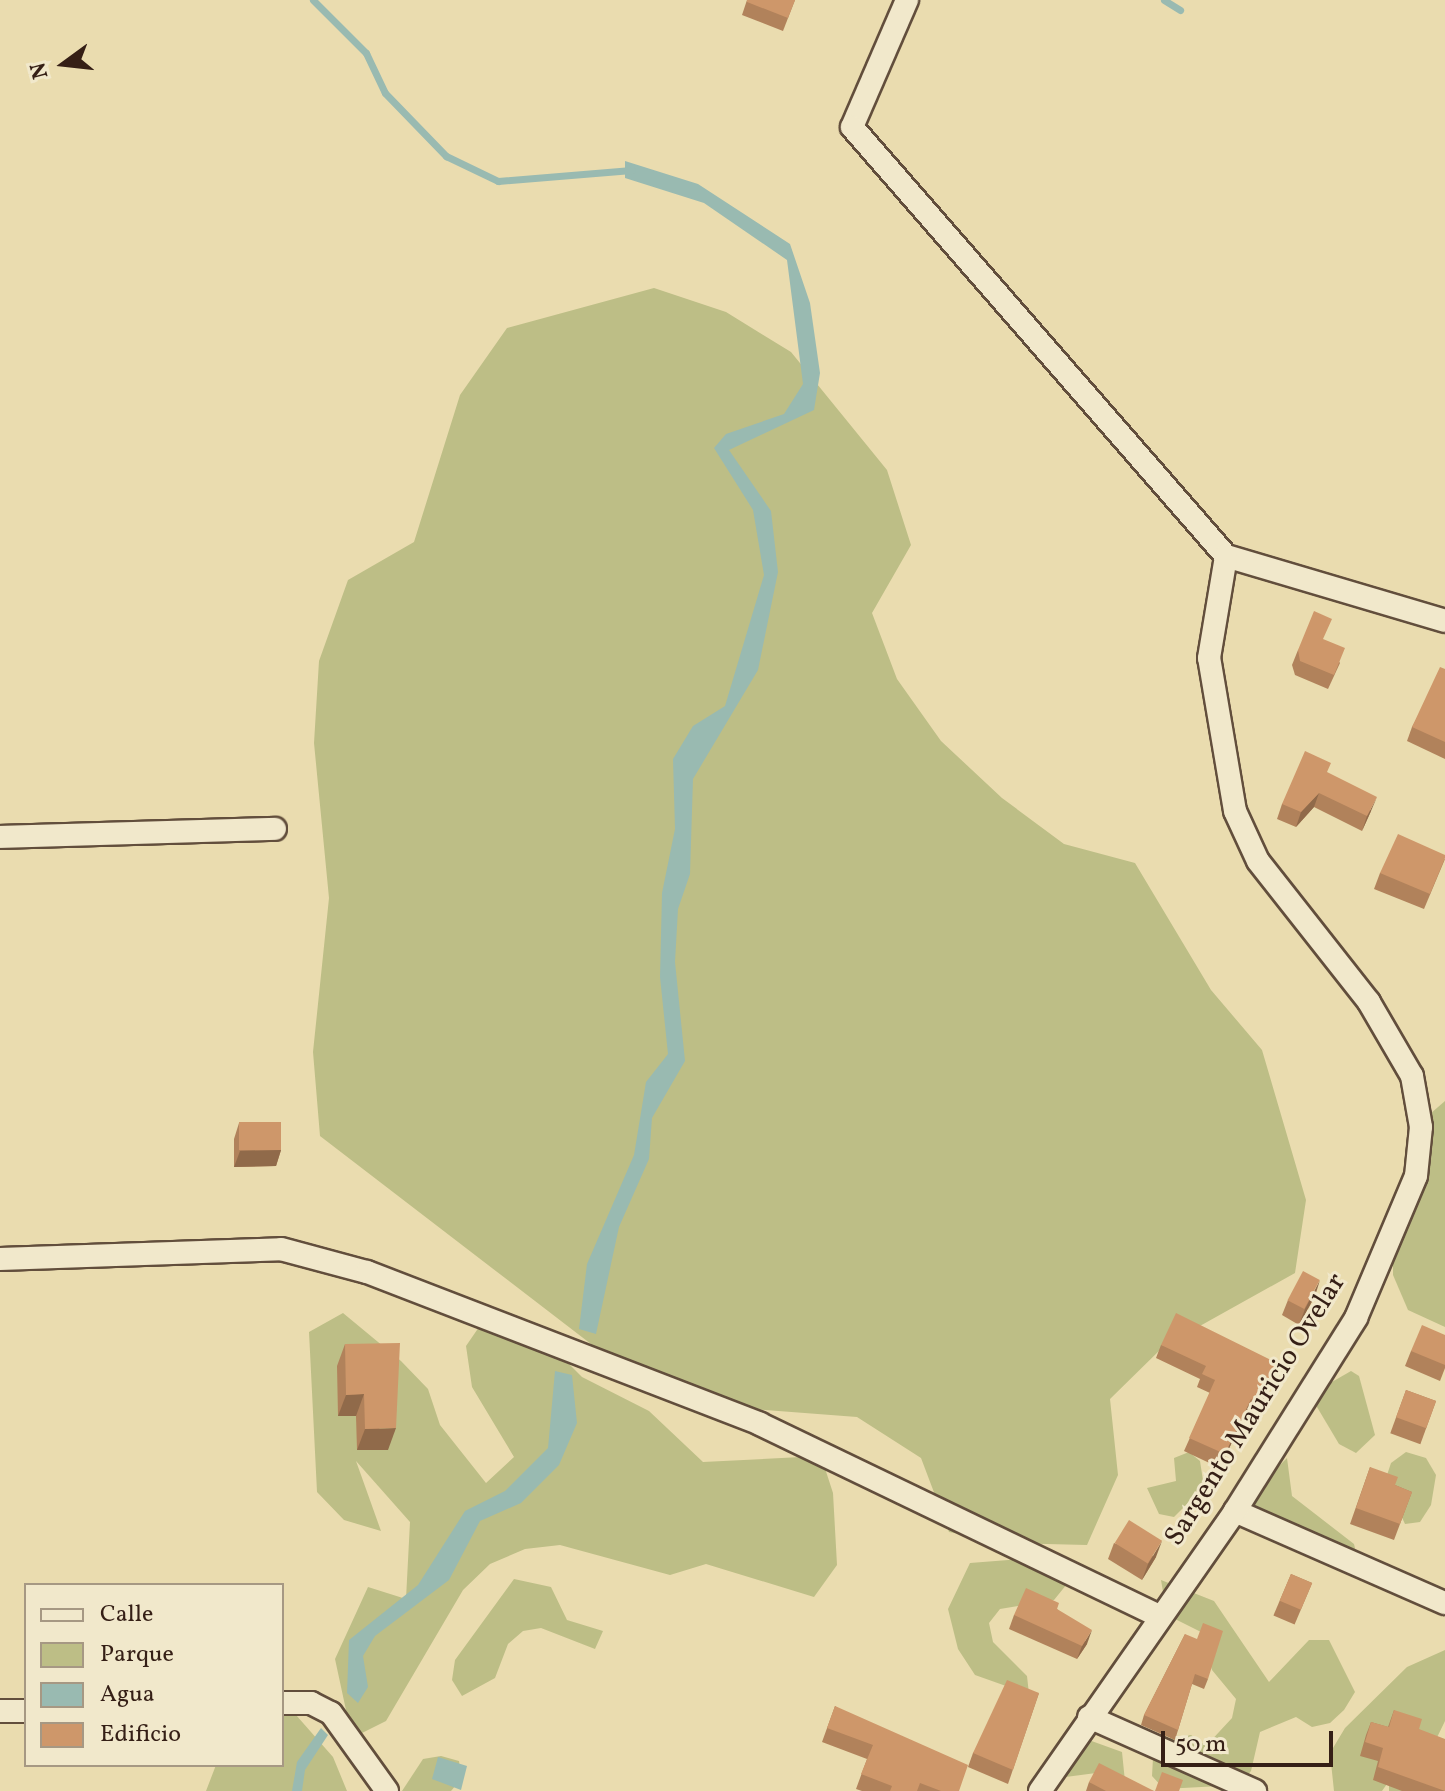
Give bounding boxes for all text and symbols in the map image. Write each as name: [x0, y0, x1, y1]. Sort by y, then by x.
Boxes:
north arrow: [24, 24, 104, 104]
text: N: [23, 59, 57, 82]
street label: Sargento Mauricio Ovelar: [1158, 1267, 1354, 1553]
legend: [24, 1583, 284, 1767]
text: Calle: [100, 1598, 153, 1632]
text: Parque: [100, 1638, 174, 1672]
text: Agua: [100, 1678, 155, 1712]
scale bar: [1165, 1715, 1337, 1765]
text: Edificio: [100, 1718, 181, 1752]
text: 50 m: [1175, 1728, 1227, 1762]

